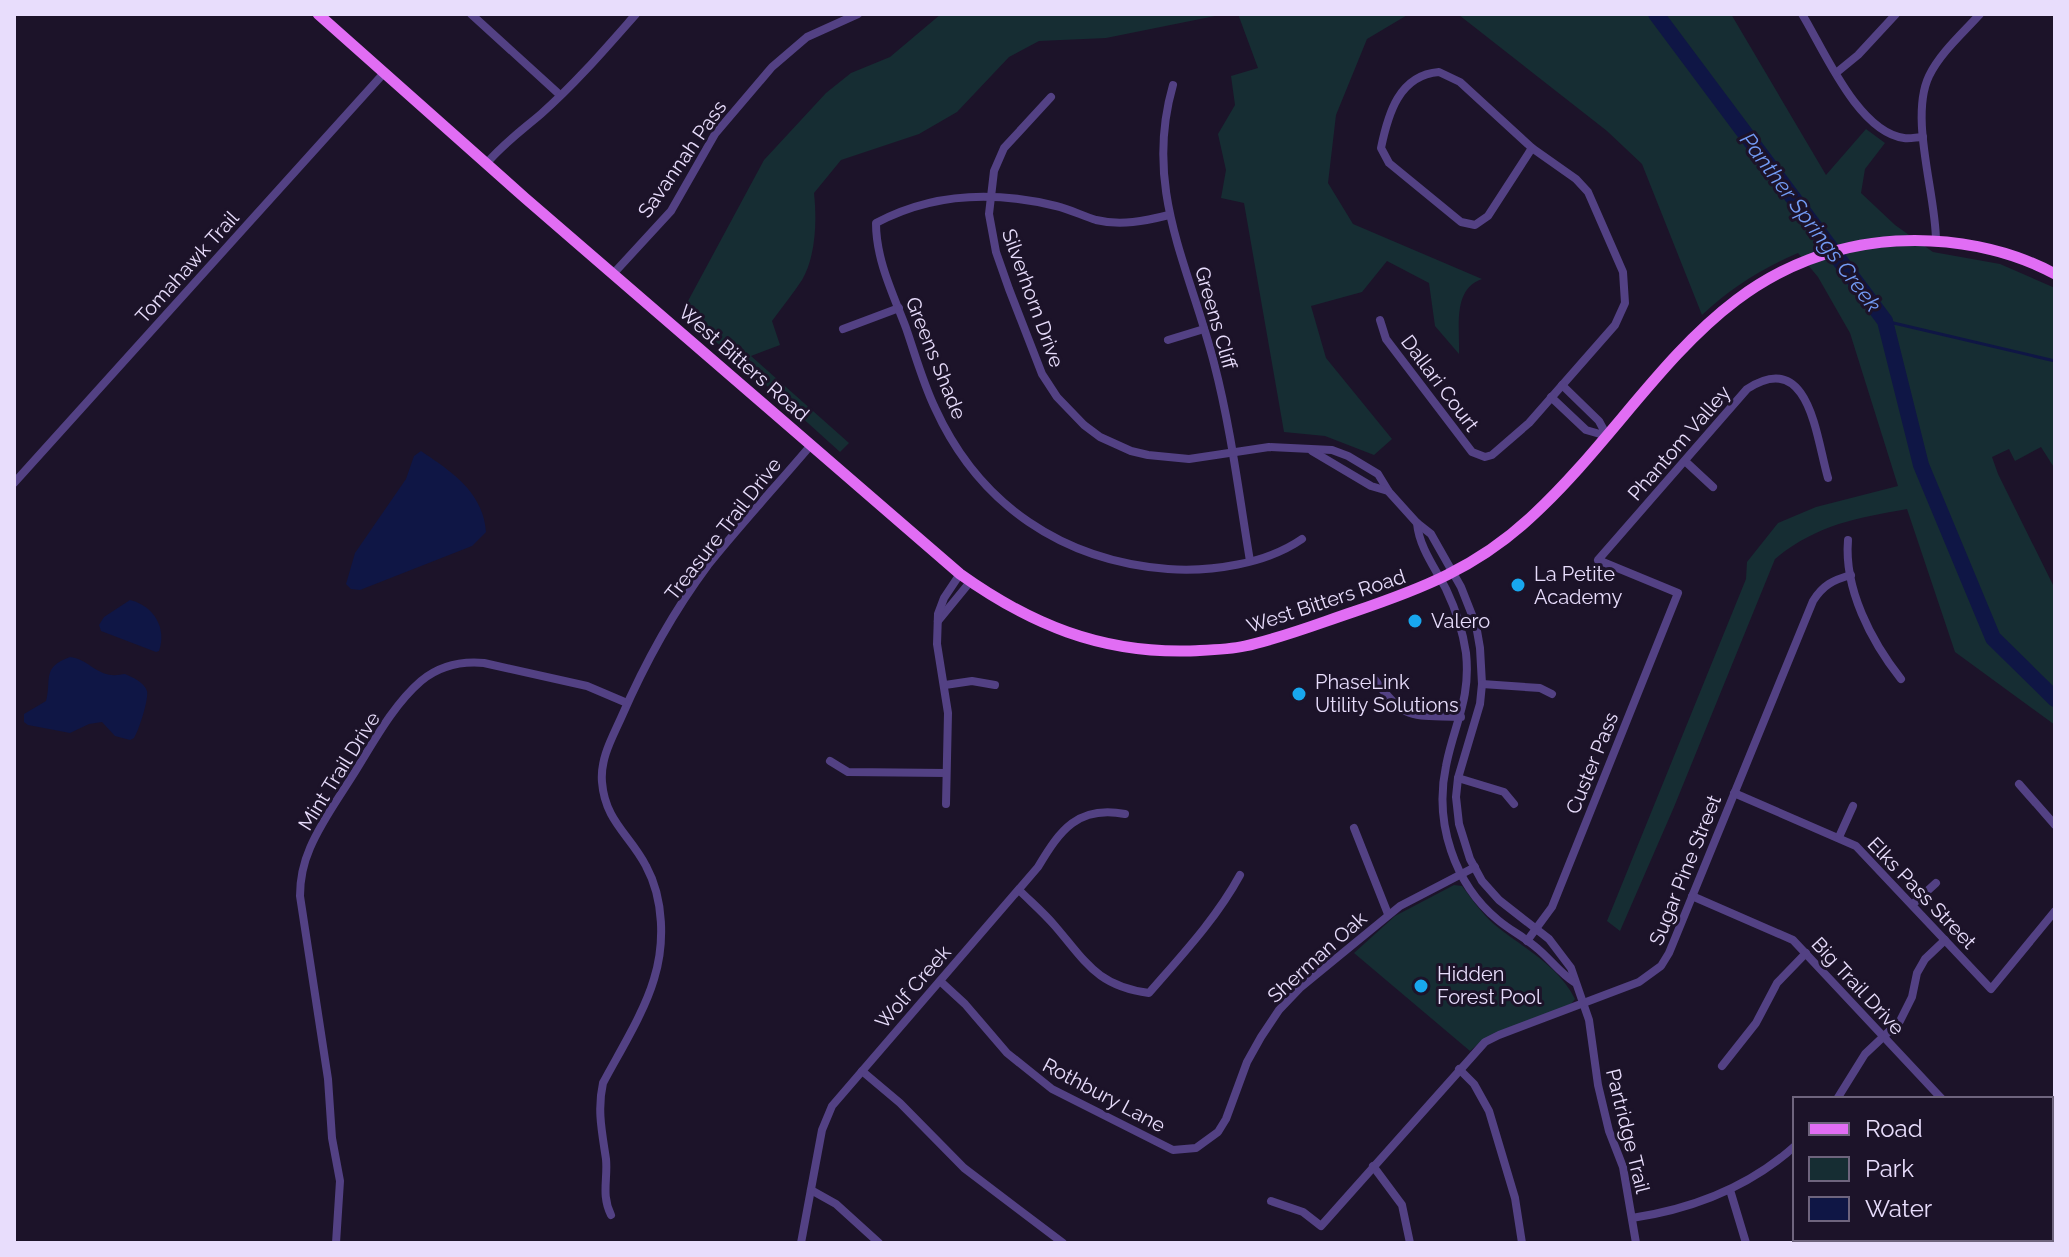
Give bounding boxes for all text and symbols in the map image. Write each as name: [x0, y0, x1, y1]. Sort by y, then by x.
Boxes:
street label: Savannah Pass: [633, 96, 731, 222]
water label: Panther Springs Creek: [1735, 127, 1887, 317]
street label: Tomahawk Trail: [130, 205, 244, 328]
street label: Silverhorn Drive: [997, 225, 1069, 371]
street label: Greens Cliff: [1190, 264, 1242, 373]
street label: Greens Shade: [901, 293, 972, 423]
street label: West Bitters Road: [674, 300, 814, 426]
street label: Dallari Court: [1396, 330, 1484, 436]
street label: Phantom Valley: [1623, 381, 1736, 505]
street label: Treasure Trail Drive: [660, 453, 786, 605]
place label: La Petite Academy: [1534, 562, 1622, 609]
street label: West Bitters Road: [1244, 564, 1408, 638]
marker: La Petite Academy: [1509, 576, 1527, 594]
place label: Valero: [1431, 609, 1490, 633]
marker: Valero: [1406, 612, 1424, 630]
place label: PhaseLink Utility Solutions: [1315, 670, 1459, 717]
marker: PhaseLink Utility Solutions: [1290, 685, 1308, 703]
street label: Mint Trail Drive: [293, 707, 385, 835]
street label: Custer Pass: [1561, 709, 1623, 817]
street label: Sugar Pine Street: [1644, 791, 1726, 949]
street label: Elks Pass Street: [1863, 832, 1982, 954]
street label: Sherman Oak: [1263, 906, 1372, 1008]
street label: Big Trail Drive: [1807, 932, 1910, 1040]
street label: Wolf Creek: [870, 940, 956, 1034]
place label: Hidden Forest Pool: [1437, 962, 1542, 1009]
marker: Hidden Forest Pool: [1412, 977, 1430, 995]
street label: Rothbury Lane: [1039, 1053, 1170, 1138]
street label: Partridge Trail: [1601, 1066, 1655, 1196]
legend: [1793, 1097, 2053, 1241]
text: Road: [1865, 1114, 1923, 1143]
text: Park: [1865, 1154, 1914, 1183]
text: Water: [1865, 1194, 1933, 1223]

